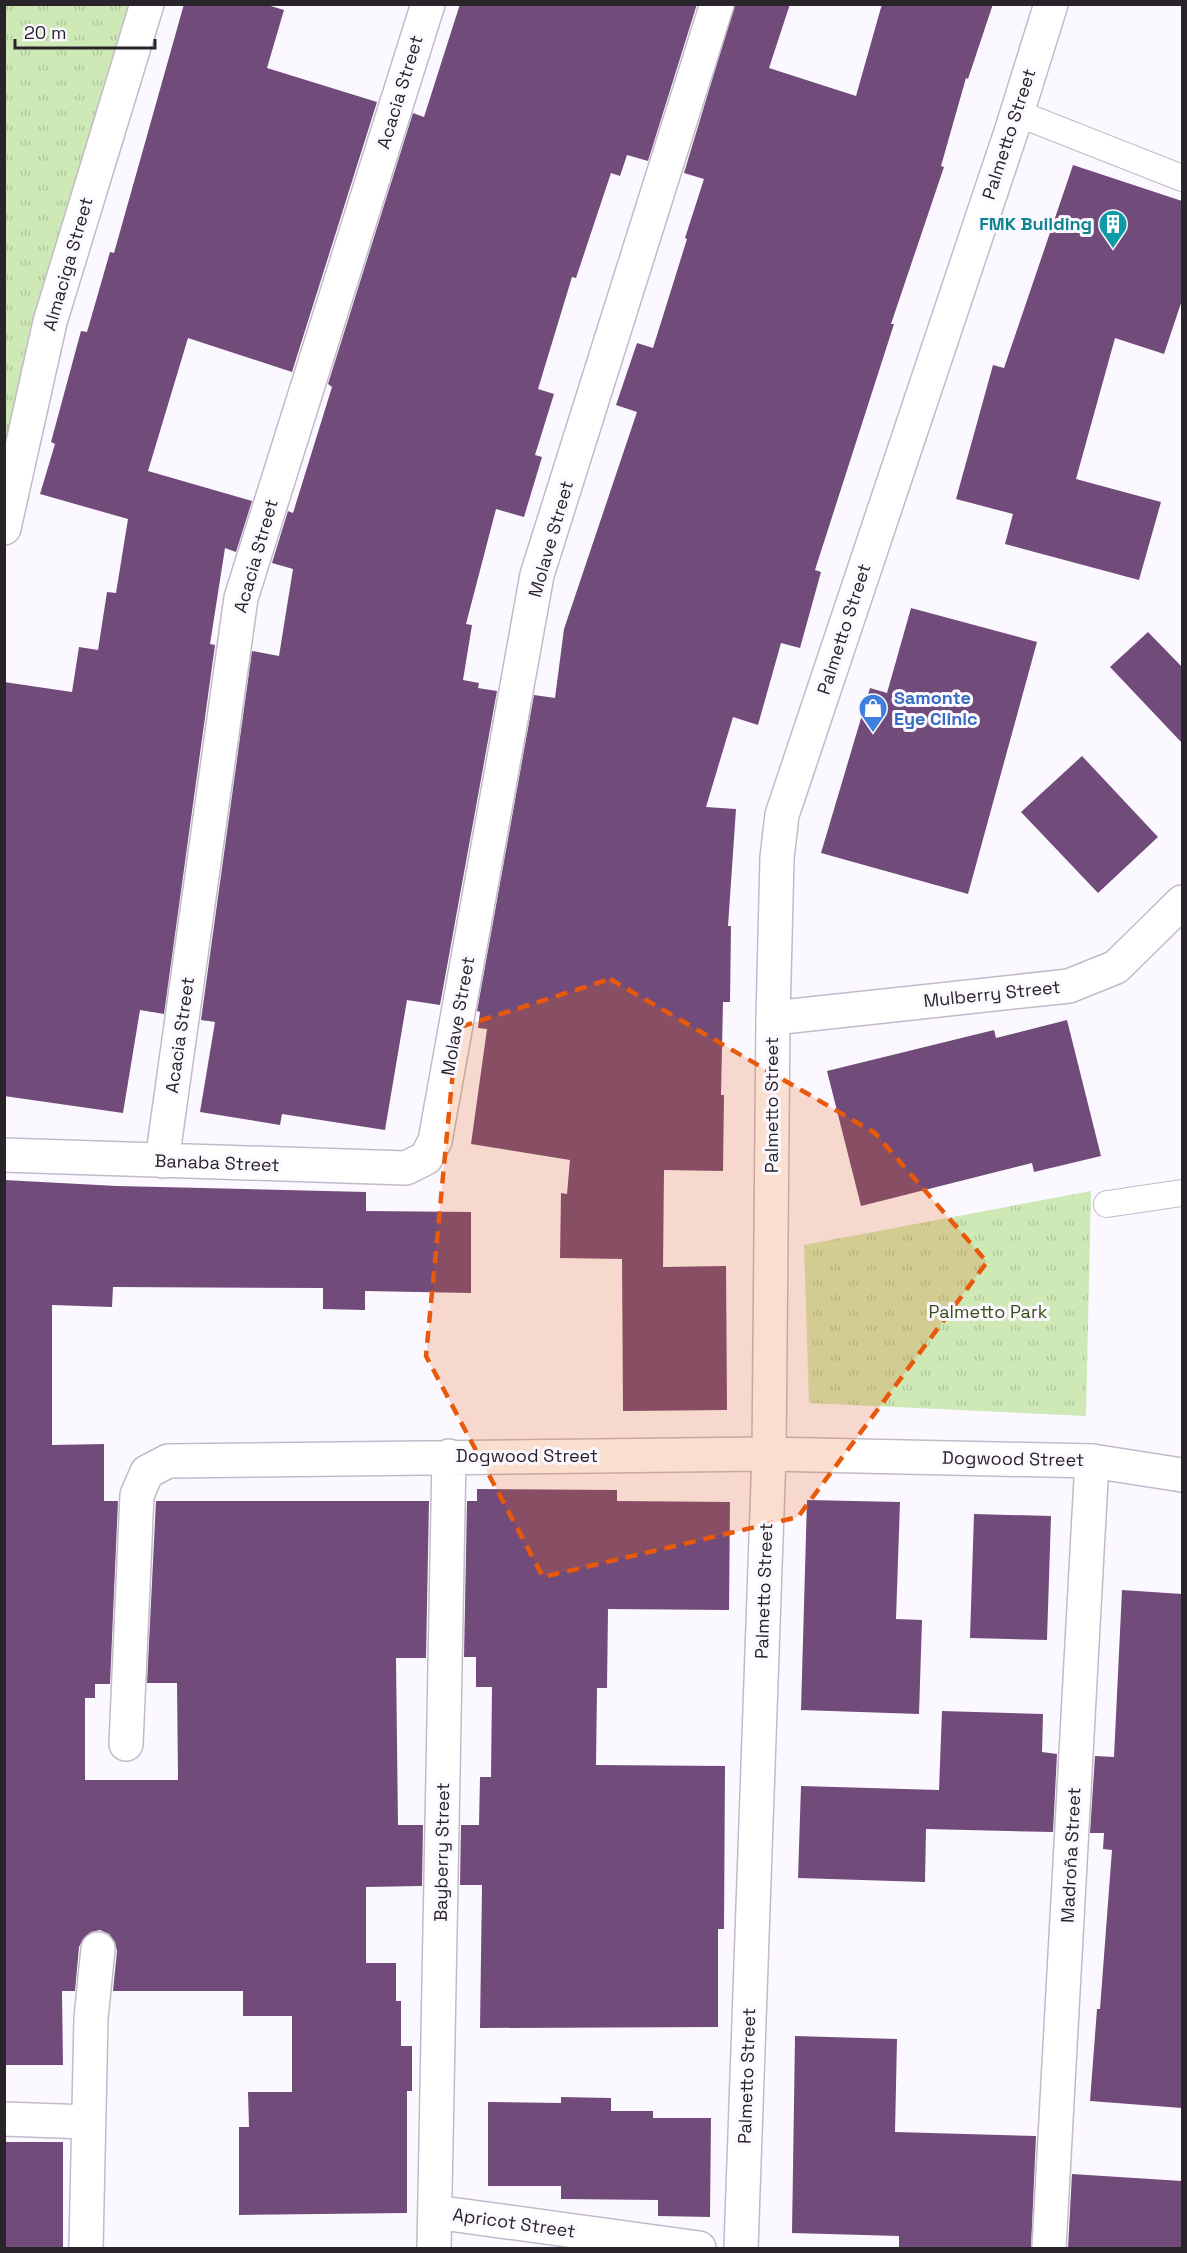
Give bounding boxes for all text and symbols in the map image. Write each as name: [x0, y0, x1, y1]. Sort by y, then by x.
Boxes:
scale bar: [15, 12, 154, 50]
text: 20 m: [24, 21, 67, 44]
street label: Acacia Street: [371, 32, 428, 151]
street label: Palmetto Street: [977, 65, 1041, 202]
street label: Almaciga Street: [37, 194, 98, 333]
building icon: FMK Building: [1097, 208, 1129, 250]
place label: FMK Building: [979, 212, 1092, 235]
street label: Molave Street: [523, 478, 578, 600]
street label: Acacia Street: [228, 496, 283, 615]
street label: Palmetto Street: [812, 560, 876, 697]
place label: Samonte Eye Clinic: [894, 686, 978, 730]
shop icon: Samonte Eye Clinic: [857, 692, 889, 734]
street label: Molave Street: [436, 955, 479, 1077]
street label: Acacia Street: [160, 975, 199, 1095]
street label: Mulberry Street: [922, 975, 1062, 1012]
street label: Palmetto Street: [760, 1037, 783, 1173]
street label: Banaba Street: [154, 1149, 280, 1176]
park label: Palmetto Park: [929, 1300, 1048, 1323]
street label: Dogwood Street: [456, 1444, 598, 1467]
street label: Dogwood Street: [942, 1446, 1084, 1471]
street label: Palmetto Street: [750, 1522, 777, 1660]
street label: Bayberry Street: [429, 1782, 454, 1922]
street label: Madroña Street: [1055, 1787, 1086, 1923]
street label: Palmetto Street: [733, 2007, 760, 2145]
street label: Apricot Street: [451, 2203, 577, 2242]

